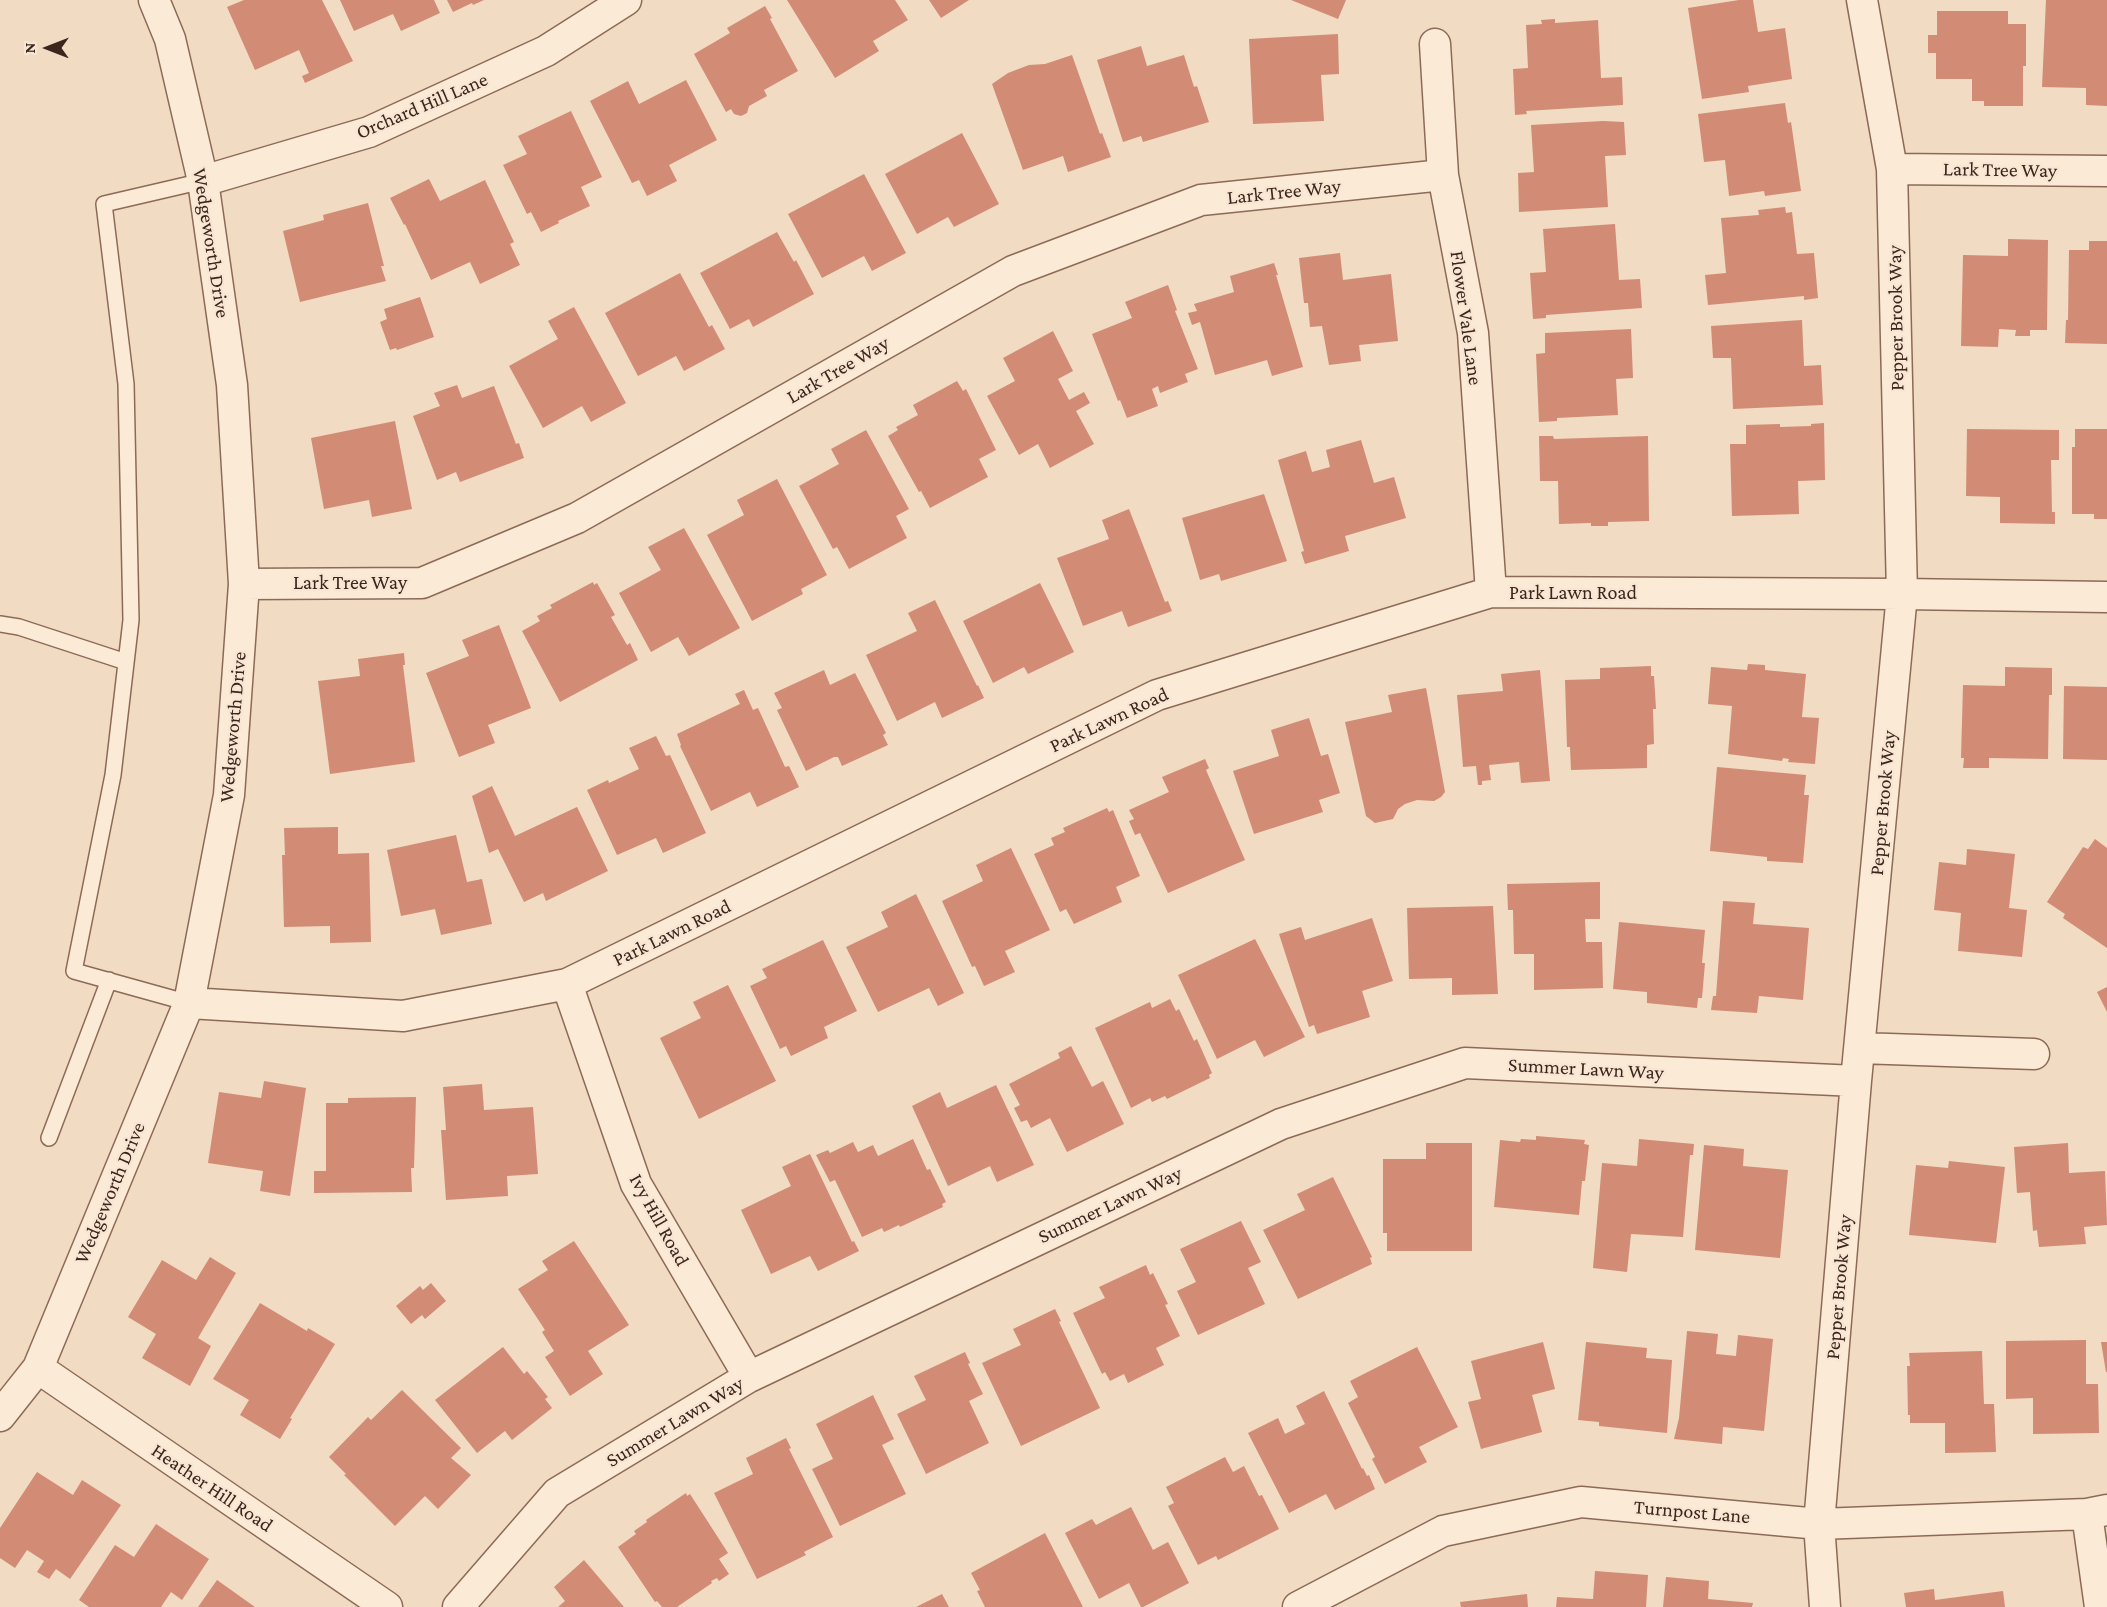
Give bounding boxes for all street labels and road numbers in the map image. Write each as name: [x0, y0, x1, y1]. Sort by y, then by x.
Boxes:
street label: Orchard Hill Lane: [353, 67, 491, 145]
street label: Lark Tree Way: [1943, 157, 2057, 183]
street label: Wedgeworth Drive: [187, 166, 235, 320]
street label: Lark Tree Way: [1226, 174, 1342, 210]
street label: Pepper Brook Way: [1883, 245, 1909, 391]
street label: Flower Vale Lane: [1445, 249, 1487, 387]
street label: Lark Tree Way: [783, 331, 893, 409]
street label: Lark Tree Way: [293, 571, 407, 595]
street label: Park Lawn Road: [1509, 581, 1637, 605]
street label: Wedgeworth Drive: [214, 651, 252, 803]
street label: Park Lawn Road: [1046, 682, 1172, 758]
street label: Pepper Brook Way: [1865, 729, 1901, 877]
street label: Park Lawn Road: [609, 894, 735, 972]
street label: Summer Lawn Way: [1507, 1053, 1665, 1085]
street label: Wedgeworth Drive: [69, 1119, 151, 1267]
street label: Summer Lawn Way: [1034, 1161, 1186, 1249]
street label: Ivy Hill Road: [624, 1170, 694, 1270]
street label: Pepper Brook Way: [1821, 1213, 1857, 1361]
street label: Summer Lawn Way: [602, 1372, 748, 1472]
street label: Heather Hill Road: [147, 1439, 277, 1537]
street label: Turnpost Lane: [1633, 1495, 1751, 1529]

